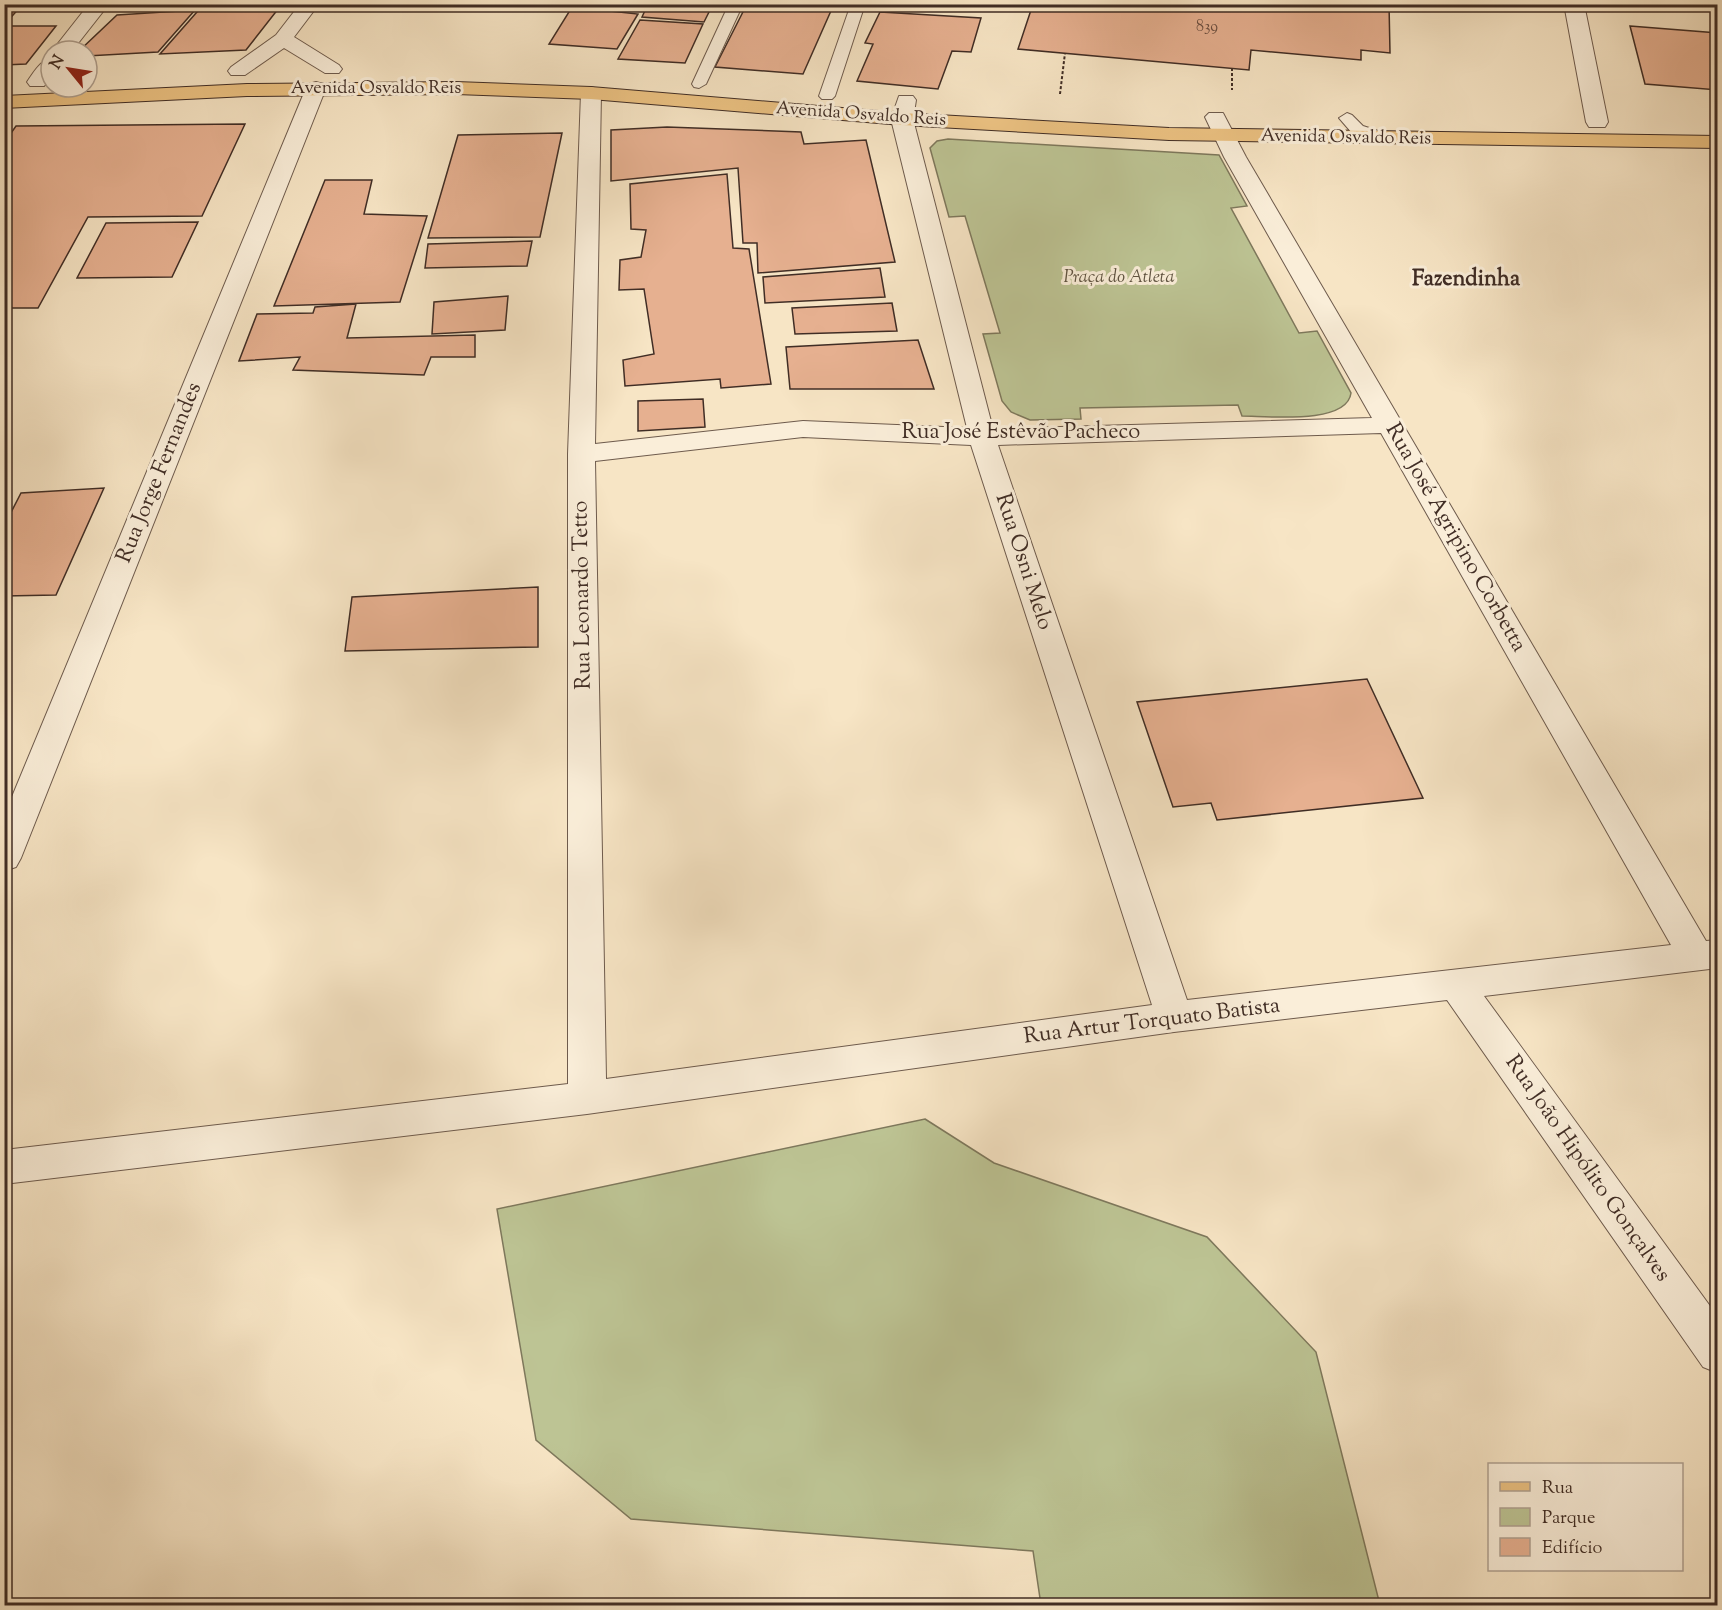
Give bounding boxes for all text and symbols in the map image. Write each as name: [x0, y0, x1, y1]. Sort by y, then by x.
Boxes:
house number: 839: [1196, 16, 1218, 39]
north arrow: [39, 39, 99, 99]
text: N: [45, 51, 71, 74]
street label: Avenida Osvaldo Reis: [291, 76, 461, 102]
street label: Avenida Osvaldo Reis: [775, 96, 947, 134]
street label: Avenida Osvaldo Reis: [1261, 124, 1431, 152]
district label: Fazendinha: [1412, 264, 1521, 296]
park label: Praça do Atleta: [1064, 265, 1175, 291]
street label: Rua Jorge Fernandes: [109, 378, 211, 568]
street label: Rua José Estêvão Pacheco: [902, 417, 1140, 449]
street label: Rua José Agripino Corbetta: [1376, 418, 1534, 658]
street label: Rua Osni Melo: [986, 490, 1060, 634]
street label: Rua Leonardo Tetto: [565, 500, 601, 690]
street label: Rua Artur Torquato Batista: [1022, 990, 1282, 1054]
street label: Rua João Hipólito Gonçalves: [1496, 1049, 1678, 1289]
legend: [1488, 1463, 1683, 1571]
text: Rua: [1542, 1476, 1573, 1502]
text: Parque: [1542, 1506, 1595, 1532]
text: Edifício: [1542, 1536, 1603, 1562]

